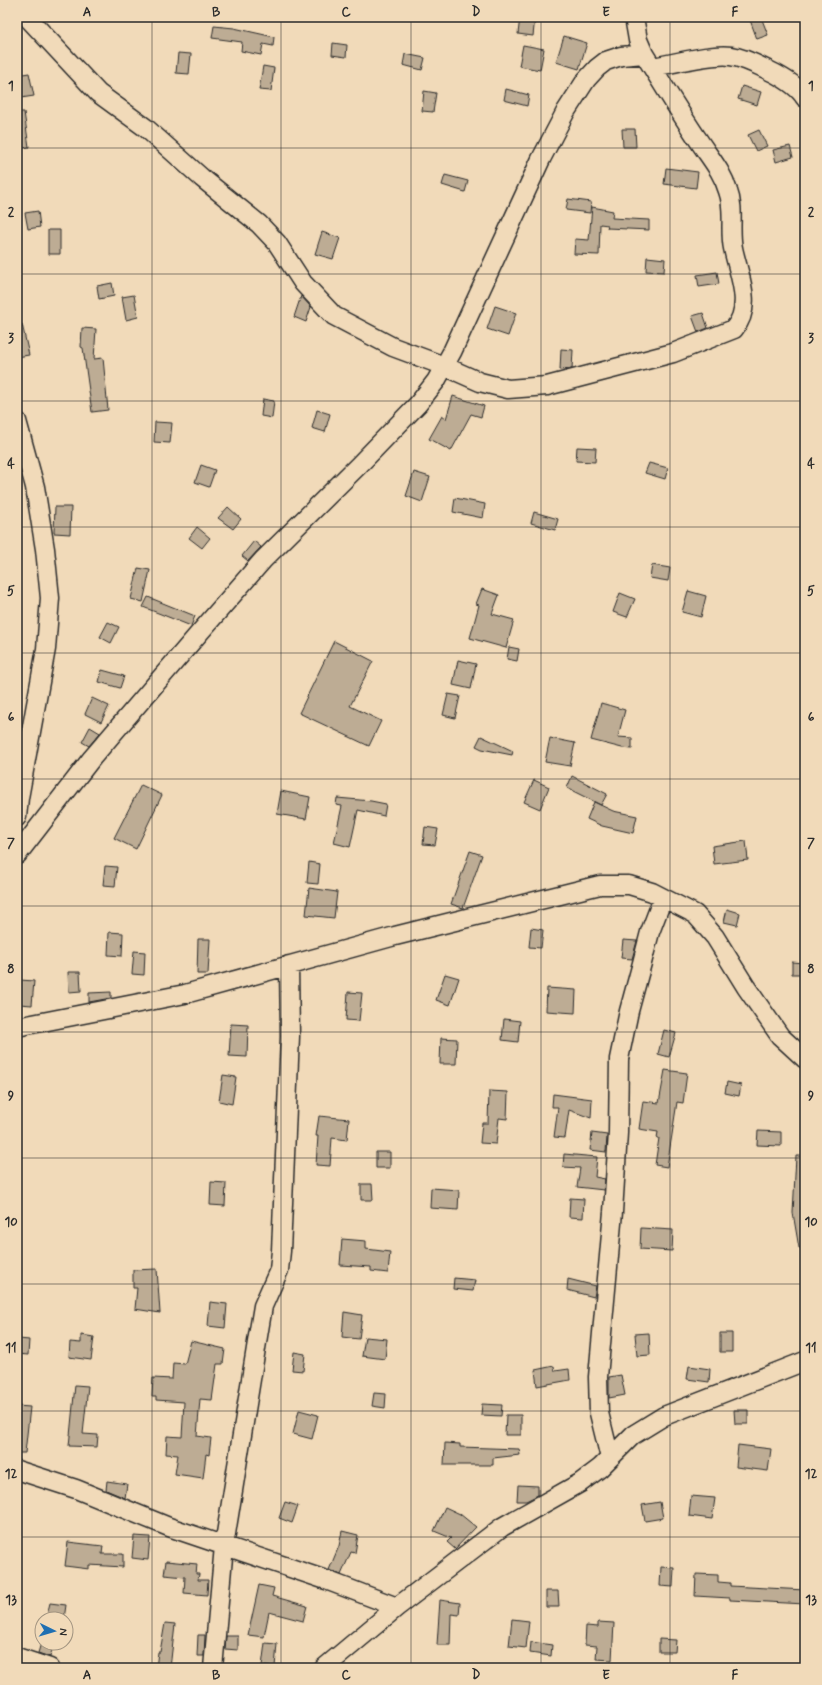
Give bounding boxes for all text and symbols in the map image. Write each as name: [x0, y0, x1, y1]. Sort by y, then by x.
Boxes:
text: A: [83, 4, 91, 21]
text: B: [212, 4, 221, 21]
text: C: [341, 4, 351, 21]
text: D: [472, 4, 481, 21]
text: E: [602, 4, 610, 21]
text: F: [732, 4, 739, 21]
text: 1: [8, 78, 14, 95]
text: 1: [808, 78, 814, 95]
text: 2: [8, 204, 15, 221]
text: 2: [808, 204, 815, 221]
text: 3: [8, 330, 14, 347]
text: 3: [808, 330, 814, 347]
text: 4: [7, 456, 15, 473]
text: 4: [807, 456, 815, 473]
text: 5: [7, 583, 15, 600]
text: 5: [807, 583, 815, 600]
text: 6: [8, 709, 15, 726]
text: 6: [808, 709, 815, 726]
text: 7: [7, 835, 15, 852]
text: 7: [807, 835, 815, 852]
text: 8: [7, 961, 15, 978]
text: 8: [807, 961, 815, 978]
text: 9: [8, 1088, 15, 1105]
text: 9: [808, 1088, 815, 1105]
text: 10: [4, 1214, 18, 1231]
text: 10: [804, 1214, 818, 1231]
text: 11: [5, 1340, 17, 1357]
text: 11: [805, 1340, 817, 1357]
text: 12: [5, 1466, 17, 1483]
text: 12: [805, 1466, 817, 1483]
text: 13: [5, 1592, 17, 1609]
text: 13: [805, 1592, 817, 1609]
north arrow: [34, 1611, 74, 1651]
text: N: [56, 1628, 70, 1636]
text: A: [83, 1667, 91, 1684]
text: B: [212, 1667, 221, 1684]
text: C: [341, 1667, 351, 1684]
text: D: [472, 1667, 481, 1684]
text: E: [602, 1667, 610, 1684]
text: F: [732, 1667, 739, 1684]

